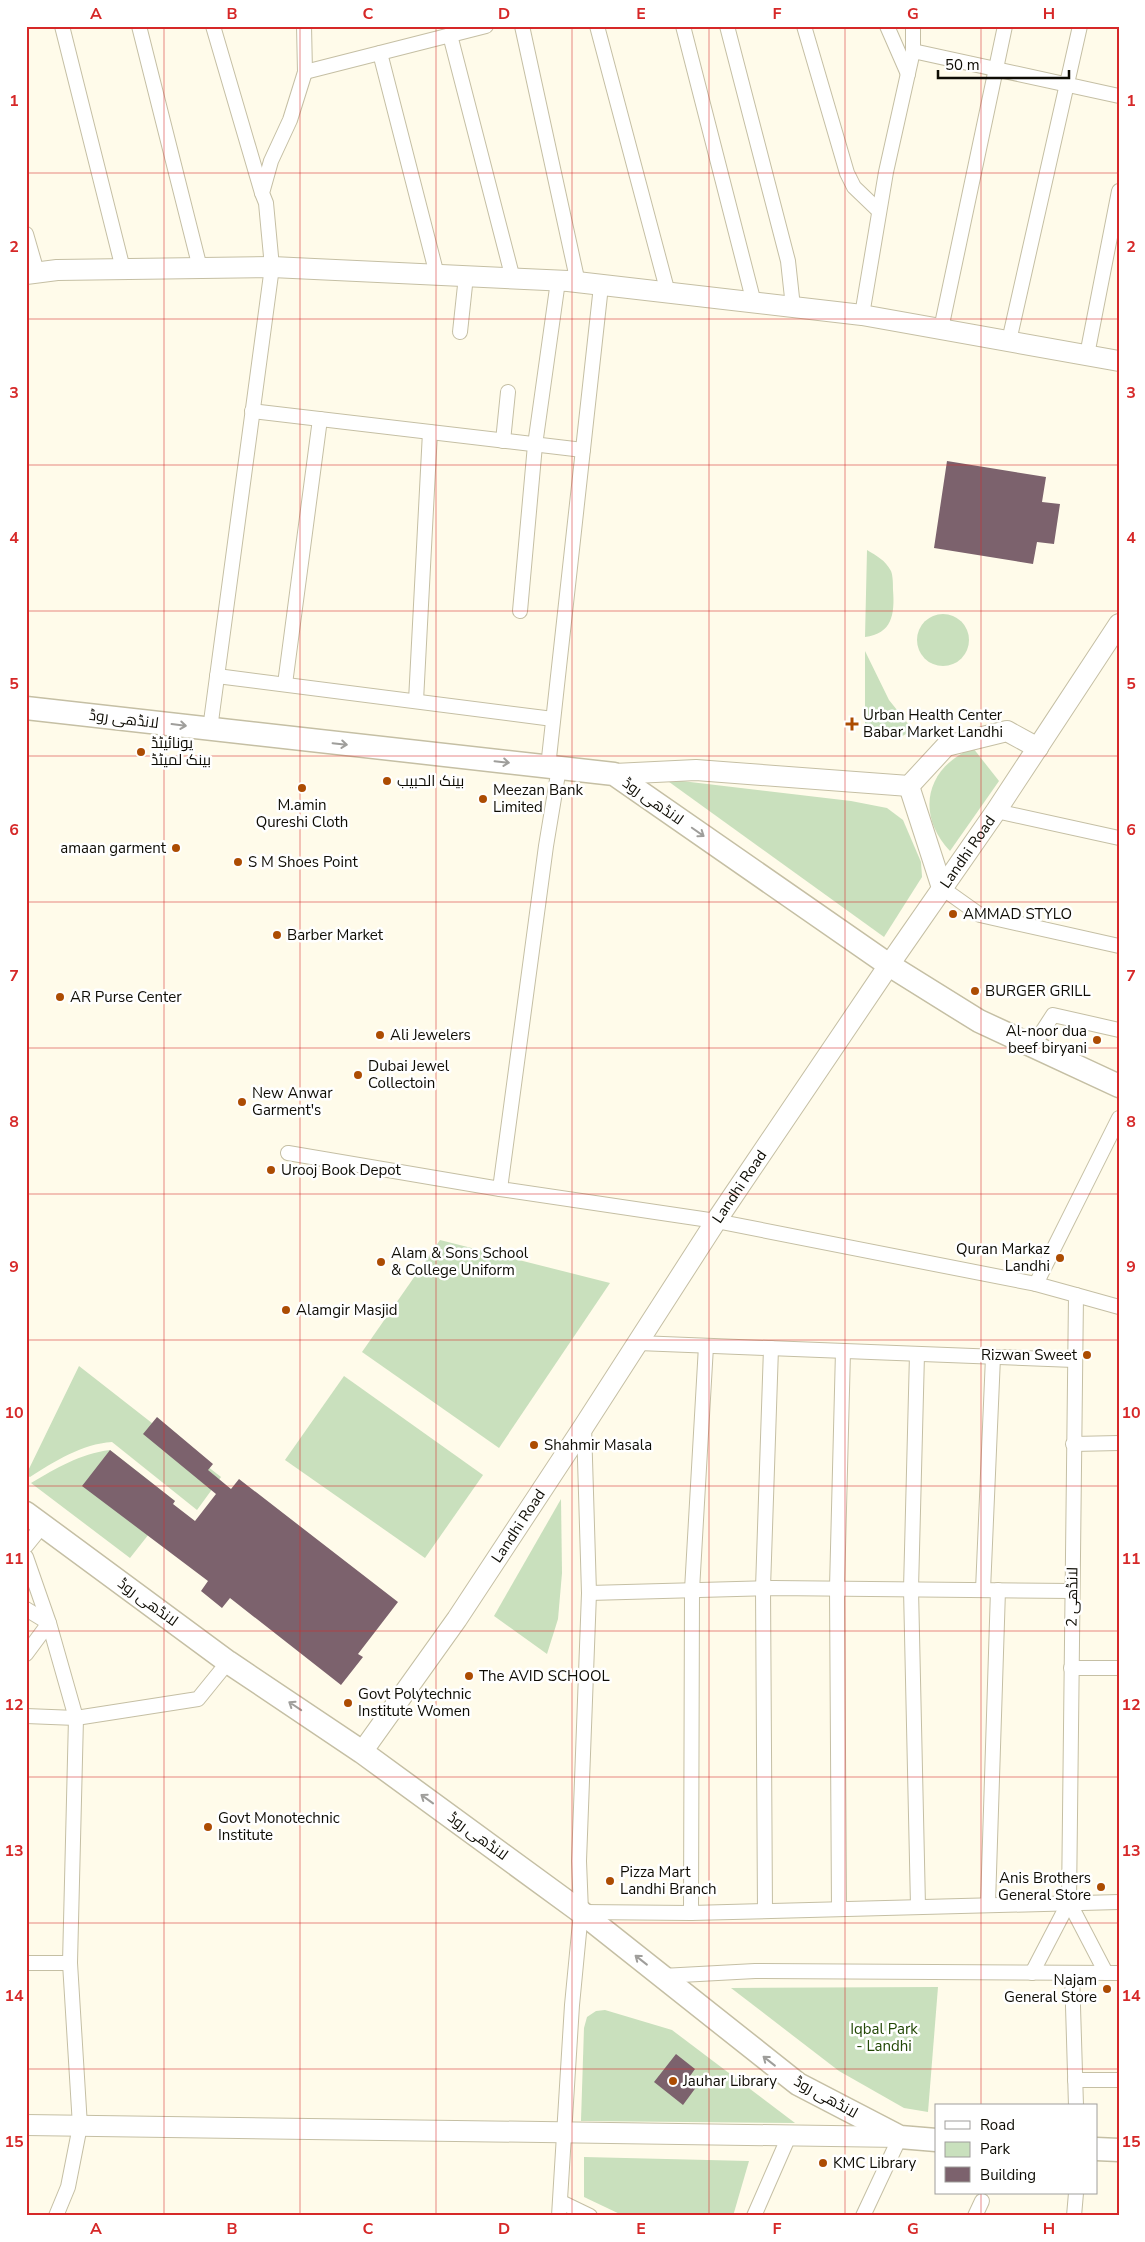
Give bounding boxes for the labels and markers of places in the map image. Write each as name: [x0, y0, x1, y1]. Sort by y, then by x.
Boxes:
place label: Urban Health Center Babar Market Landhi: [863, 705, 1003, 742]
marker: Urban Health Center Babar Market Landhi: [845, 717, 859, 731]
place label: یونائیٹڈ بینک لمیٹڈ: [151, 733, 211, 770]
marker: یونائیٹڈ بینک لمیٹڈ: [135, 746, 147, 758]
place label: بينک الحبيب: [397, 771, 464, 791]
marker: بينک الحبيب: [381, 775, 393, 787]
place label: Meezan Bank Limited: [493, 780, 584, 817]
marker: M.amin Qureshi Cloth: [296, 782, 308, 794]
marker: Meezan Bank Limited: [477, 793, 489, 805]
place label: M.amin Qureshi Cloth: [256, 795, 348, 832]
place label: amaan garment: [60, 838, 167, 858]
marker: amaan garment: [170, 842, 182, 854]
place label: S M Shoes Point: [248, 852, 358, 872]
marker: S M Shoes Point: [232, 856, 244, 868]
place label: AMMAD STYLO: [963, 904, 1072, 924]
marker: AMMAD STYLO: [947, 908, 959, 920]
place label: Barber Market: [287, 925, 384, 945]
marker: Barber Market: [271, 929, 283, 941]
place label: BURGER GRILL: [985, 981, 1091, 1001]
marker: BURGER GRILL: [969, 985, 981, 997]
place label: AR Purse Center: [70, 987, 182, 1007]
marker: AR Purse Center: [54, 991, 66, 1003]
place label: Al-noor dua beef biryani: [1006, 1021, 1087, 1058]
place label: Ali Jewelers: [390, 1025, 471, 1045]
marker: Ali Jewelers: [374, 1029, 386, 1041]
marker: Al-noor dua beef biryani: [1091, 1034, 1103, 1046]
place label: Dubai Jewel Collectoin: [368, 1056, 450, 1093]
marker: Dubai Jewel Collectoin: [352, 1069, 364, 1081]
place label: New Anwar Garment's: [252, 1083, 333, 1120]
marker: New Anwar Garment's: [236, 1096, 248, 1108]
place label: Urooj Book Depot: [281, 1160, 402, 1180]
marker: Urooj Book Depot: [265, 1164, 277, 1176]
place label: Quran Markaz Landhi: [956, 1239, 1050, 1276]
place label: Alam & Sons School & College Uniform: [391, 1243, 529, 1280]
marker: Quran Markaz Landhi: [1054, 1252, 1066, 1264]
marker: Alam & Sons School & College Uniform: [375, 1256, 387, 1268]
place label: Alamgir Masjid: [296, 1300, 397, 1320]
marker: Alamgir Masjid: [280, 1304, 292, 1316]
place label: Rizwan Sweet: [981, 1345, 1078, 1365]
marker: Rizwan Sweet: [1081, 1349, 1093, 1361]
place label: Shahmir Masala: [544, 1435, 652, 1455]
marker: Shahmir Masala: [528, 1439, 540, 1451]
place label: The AVID SCHOOL: [479, 1666, 610, 1686]
marker: The AVID SCHOOL: [463, 1670, 475, 1682]
place label: Govt Polytechnic Institute Women: [358, 1684, 471, 1721]
marker: Govt Polytechnic Institute Women: [342, 1697, 354, 1709]
place label: Govt Monotechnic Institute: [218, 1808, 340, 1845]
marker: Govt Monotechnic Institute: [202, 1821, 214, 1833]
place label: Pizza Mart Landhi Branch: [620, 1862, 717, 1899]
place label: Anis Brothers General Store: [998, 1868, 1091, 1905]
marker: Pizza Mart Landhi Branch: [604, 1875, 616, 1887]
marker: Anis Brothers General Store: [1095, 1881, 1107, 1893]
place label: Najam General Store: [1004, 1970, 1097, 2007]
marker: Najam General Store: [1101, 1983, 1113, 1995]
place label: Jauhar Library: [682, 2071, 777, 2091]
marker: Jauhar Library: [667, 2075, 679, 2087]
place label: KMC Library: [833, 2153, 917, 2173]
marker: KMC Library: [817, 2157, 829, 2169]

